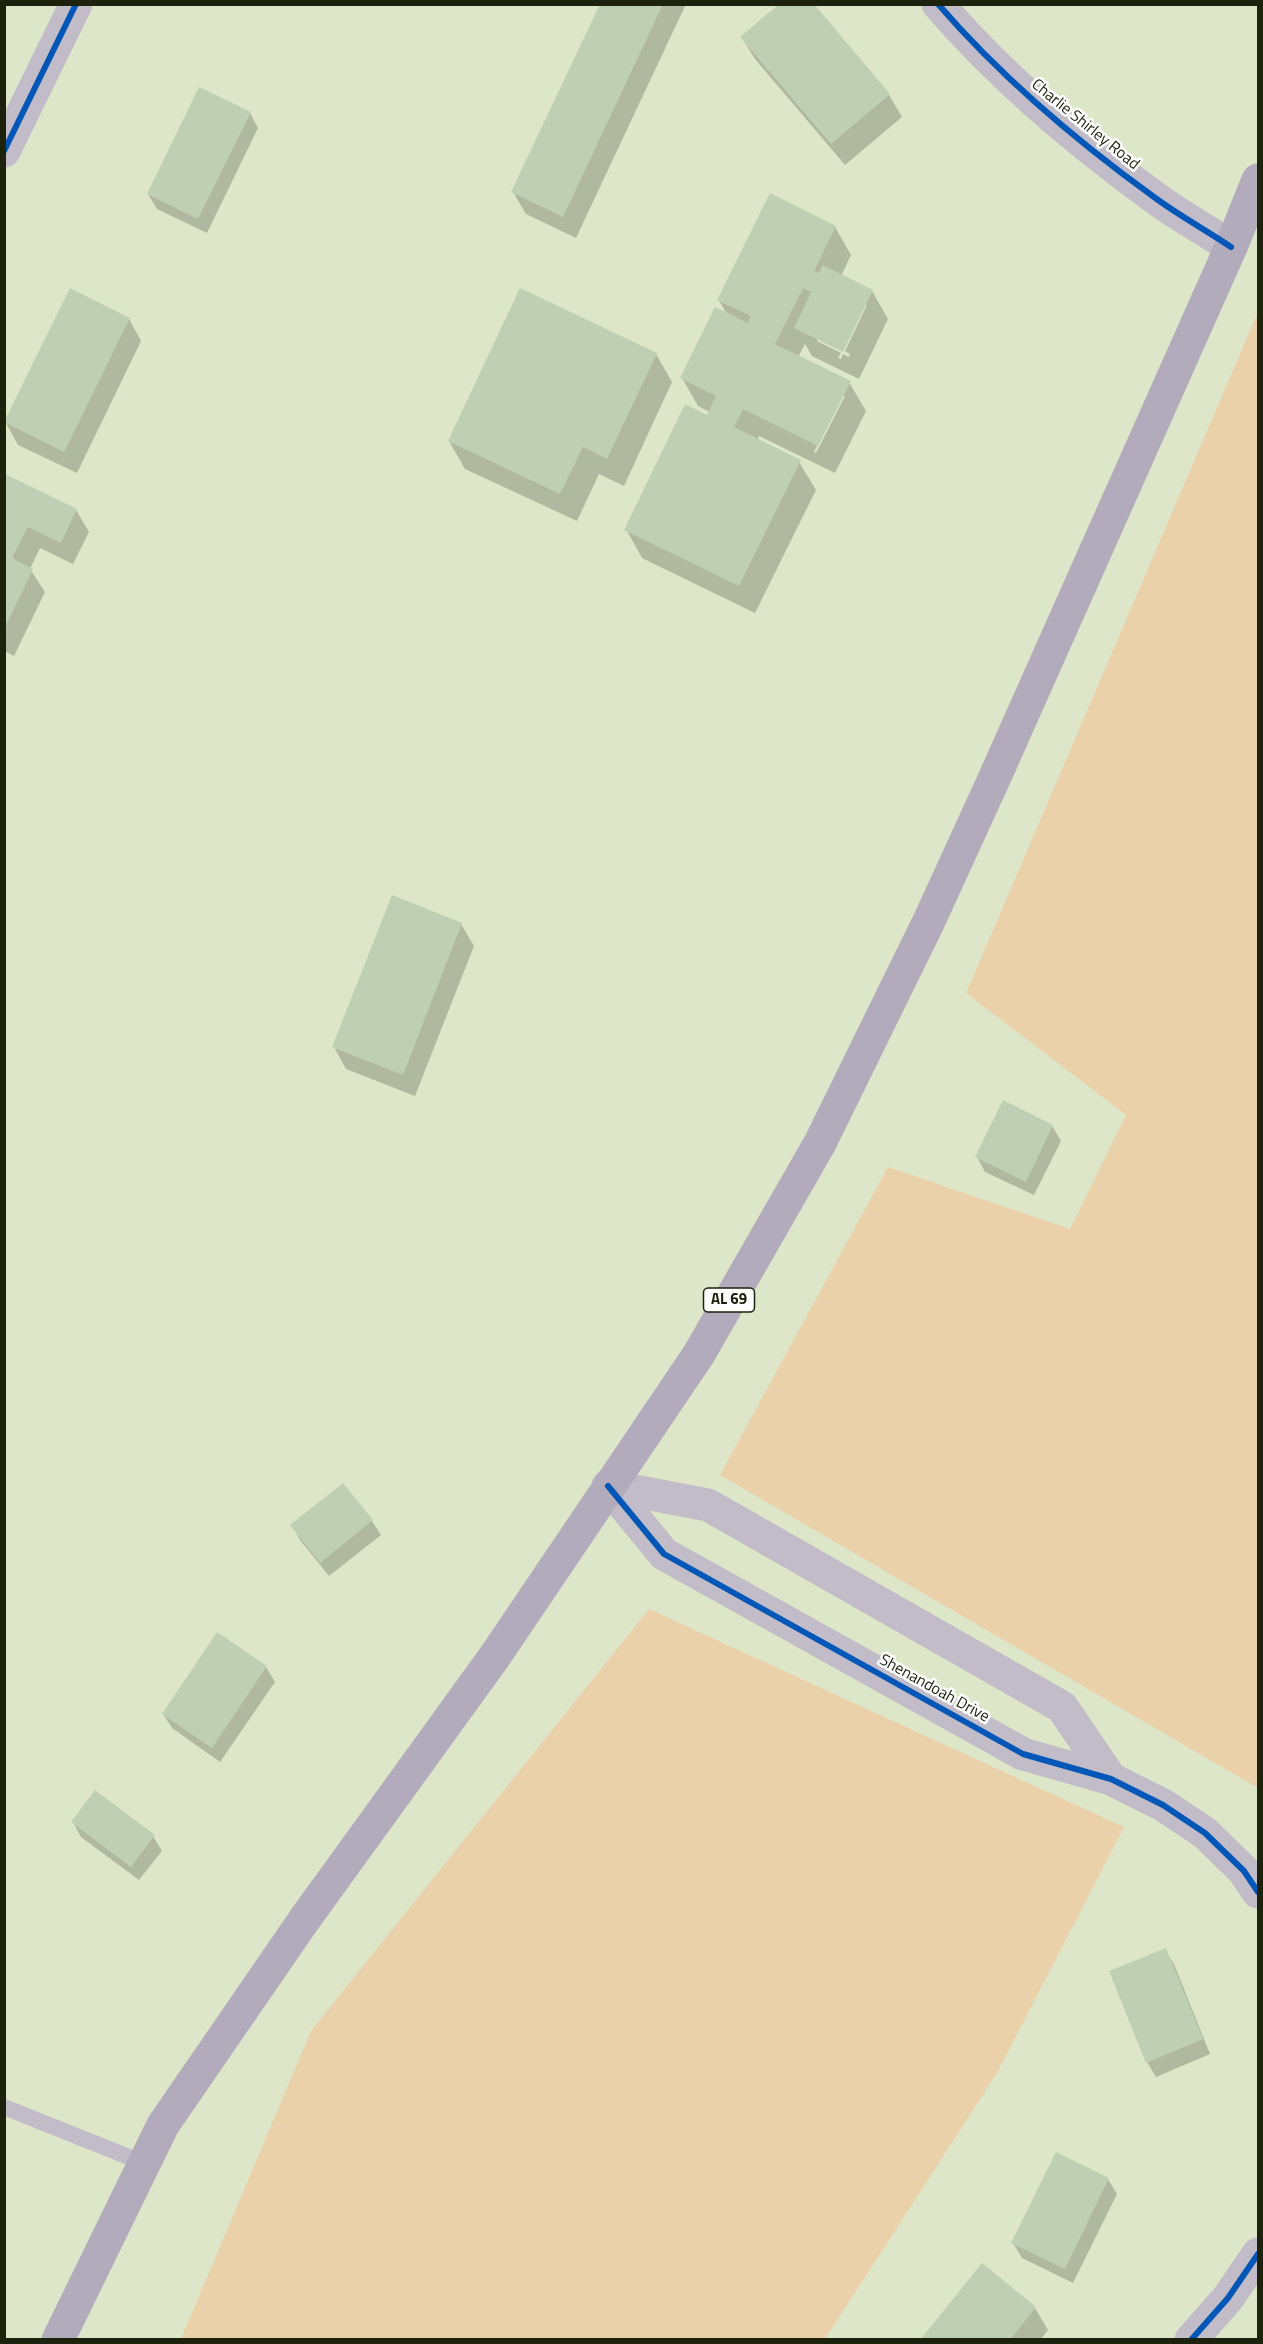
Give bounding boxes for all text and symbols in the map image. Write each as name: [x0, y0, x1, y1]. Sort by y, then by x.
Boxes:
street label: Charlie Shirley Road: [1027, 76, 1143, 174]
road number: AL 69: [704, 1288, 754, 1312]
street label: Shenandoah Drive: [876, 1651, 992, 1727]

